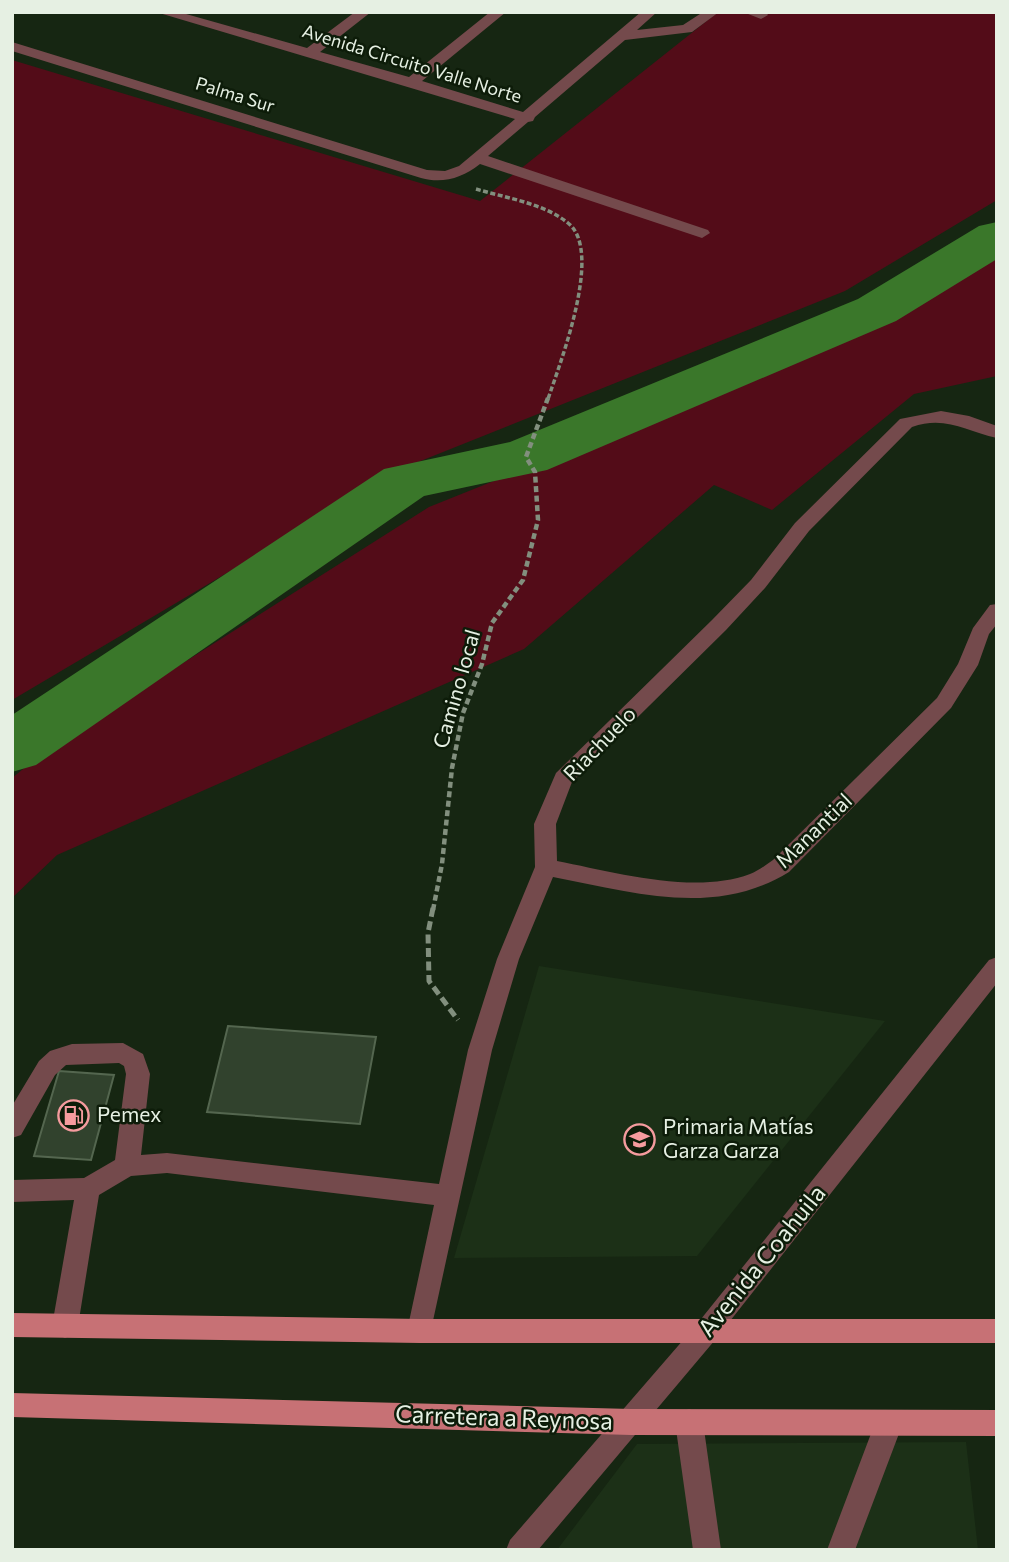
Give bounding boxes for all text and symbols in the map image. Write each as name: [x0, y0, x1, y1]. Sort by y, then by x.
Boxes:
street label: Avenida Circuito Valle Norte: [300, 19, 525, 107]
street label: Palma Sur: [193, 72, 278, 117]
street label: Camino local: [427, 626, 484, 751]
street label: Riachuelo: [557, 701, 640, 785]
street label: Manantial: [770, 787, 856, 872]
fuel station icon: Pemex: [57, 1098, 91, 1132]
place label: Pemex: [97, 1101, 161, 1126]
place label: Primaria Matías Garza Garza: [663, 1113, 814, 1162]
school or university icon: Primaria Matías Garza Garza: [623, 1122, 657, 1156]
street label: Avenida Coahuila: [691, 1178, 831, 1342]
street label: Carretera a Reynosa: [395, 1398, 613, 1435]

